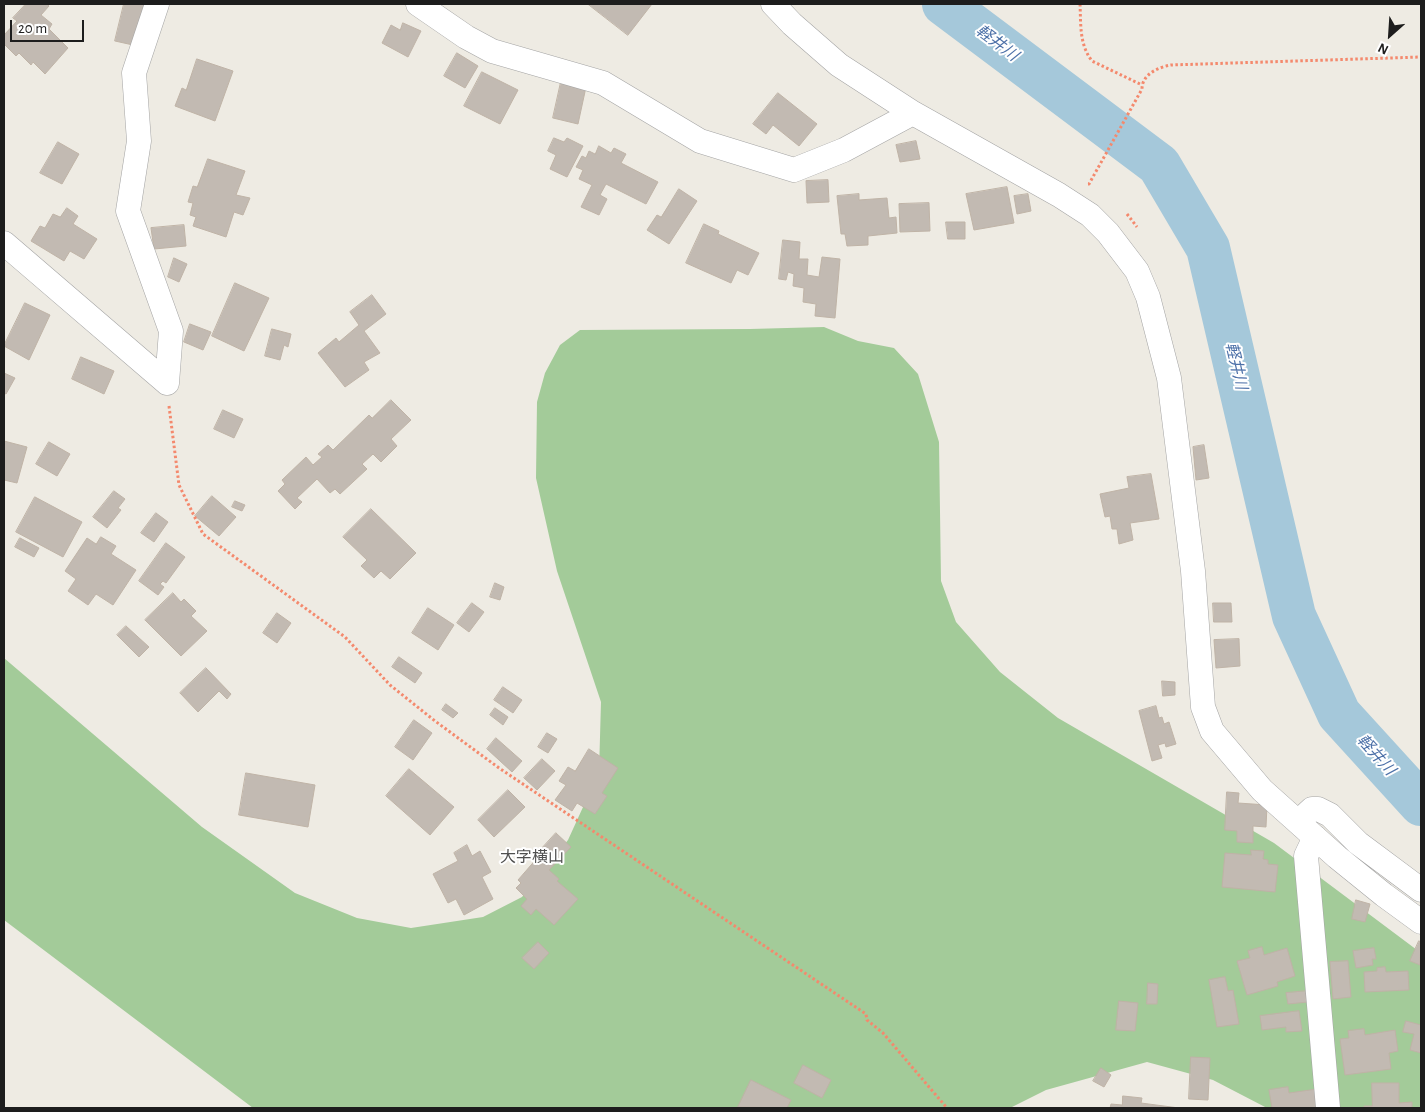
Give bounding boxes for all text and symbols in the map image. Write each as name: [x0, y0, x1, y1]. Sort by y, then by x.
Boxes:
scale bar: [12, 10, 86, 42]
north arrow: [1365, 10, 1415, 60]
text: 20 m: [18, 21, 47, 36]
water label: 軽井川: [972, 21, 1022, 65]
text: N: [1376, 40, 1391, 57]
water label: 軽井川: [1221, 340, 1251, 392]
water label: 軽井川: [1353, 731, 1399, 779]
district label: 大字横山: [500, 847, 564, 867]

